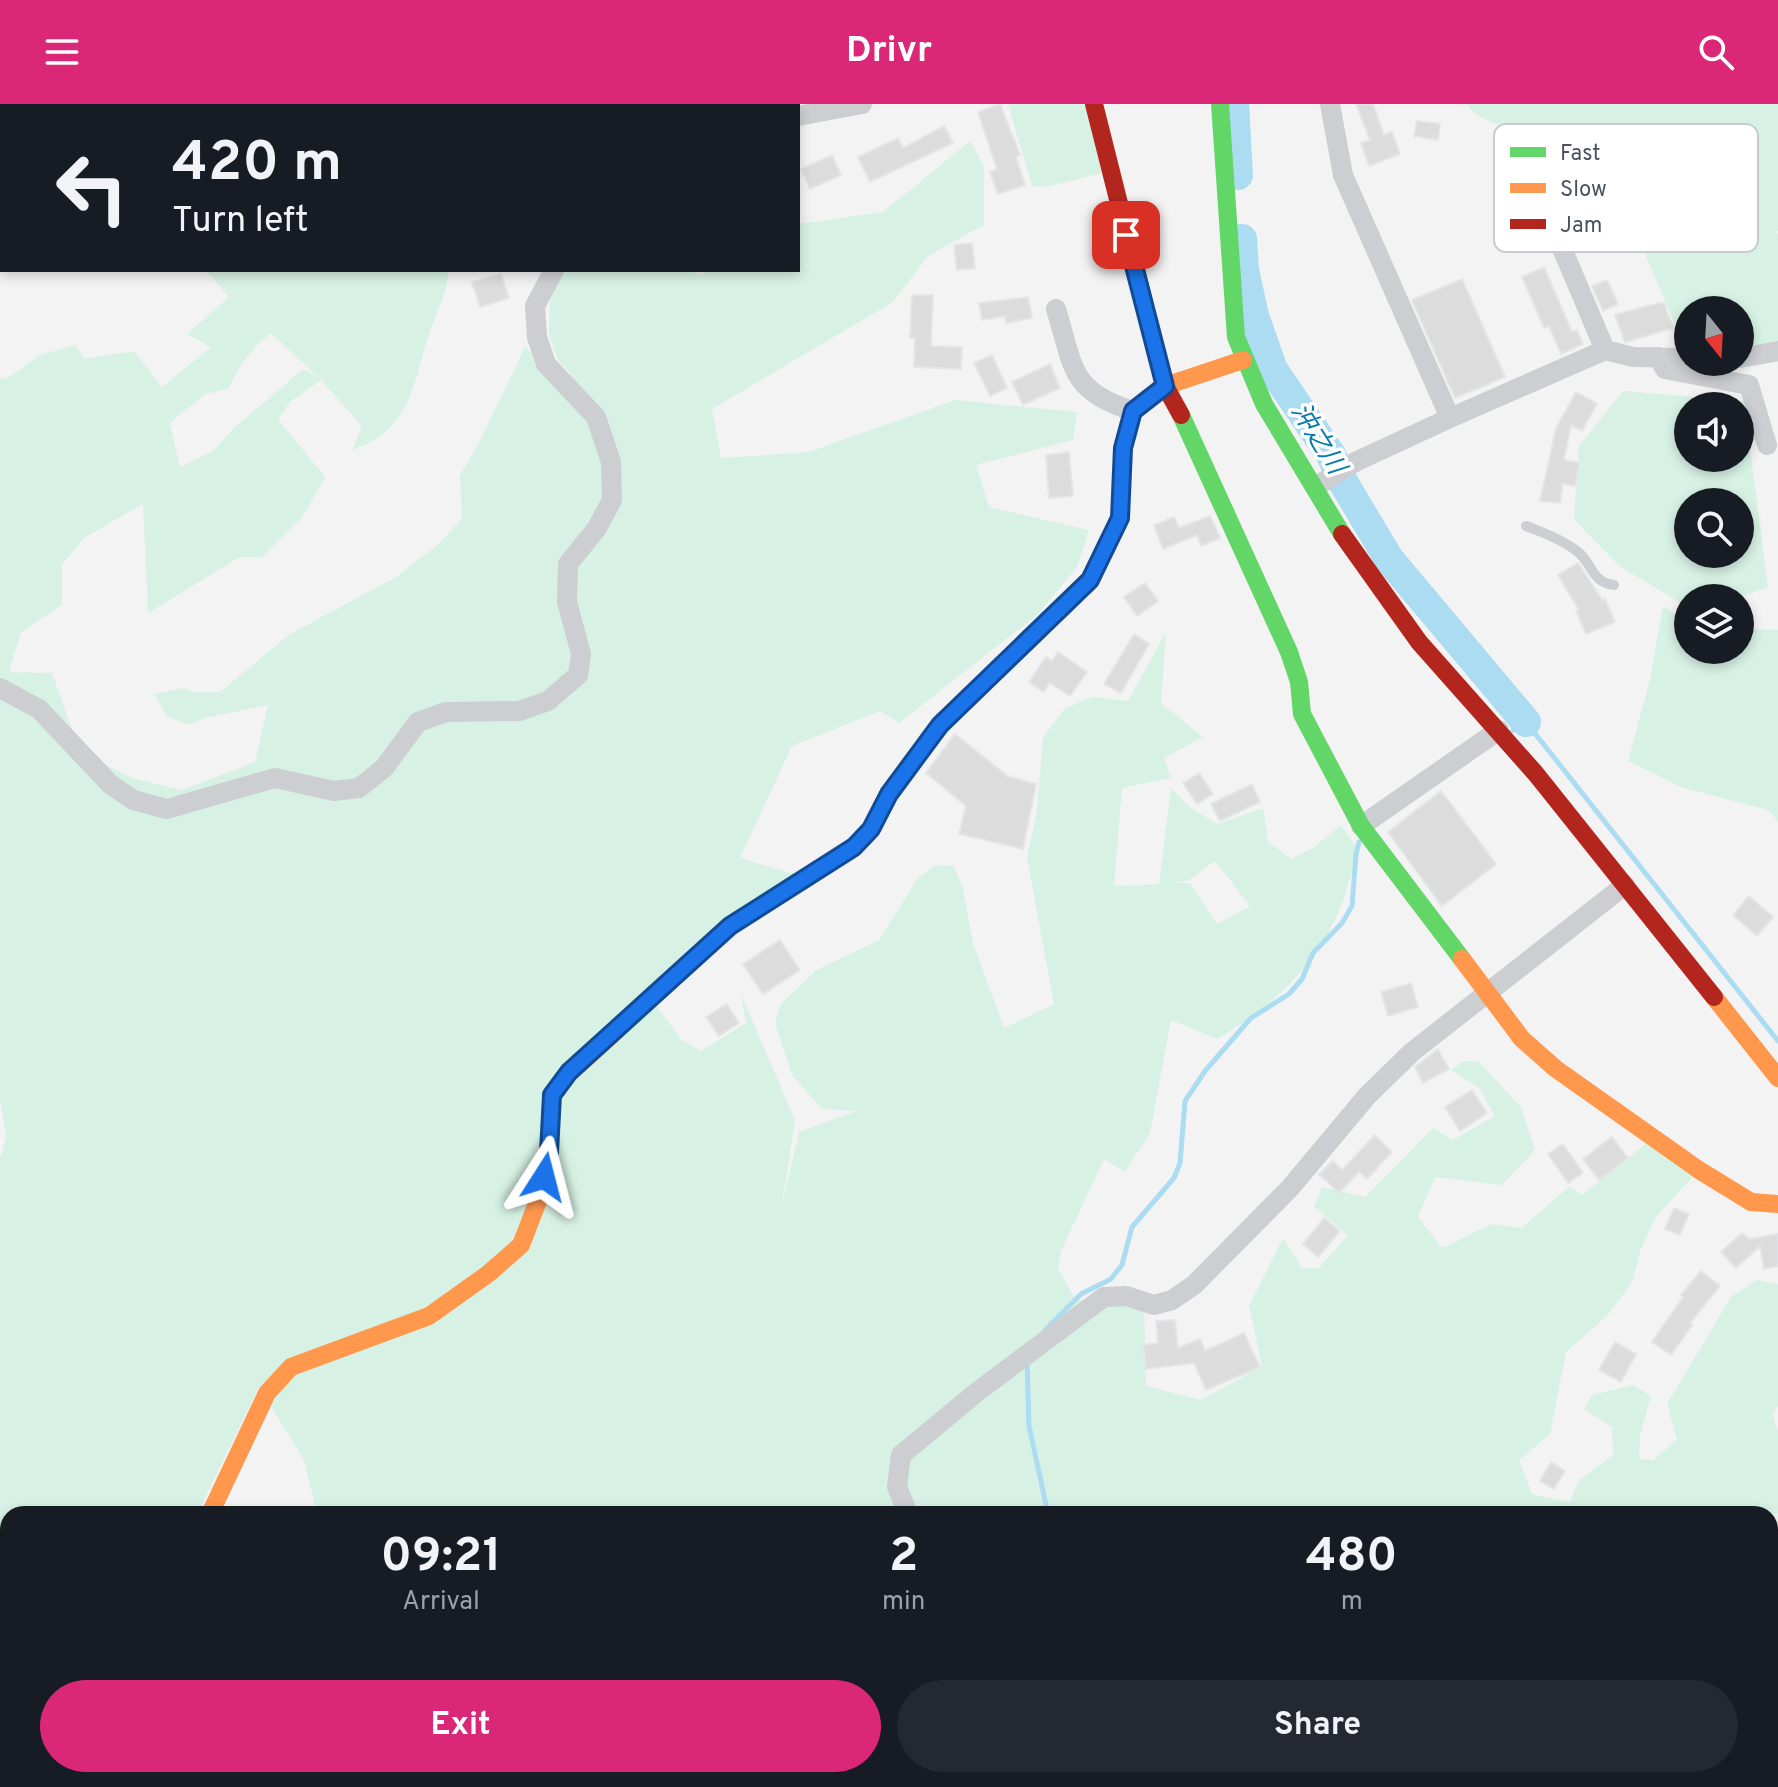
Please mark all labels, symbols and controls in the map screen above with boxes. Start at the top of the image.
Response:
text: Drivr [846,29,932,75]
icon: menu [40,30,84,74]
icon: search [1694,30,1738,74]
legend [1494,124,1758,252]
text: 420 m [172,130,342,200]
icon: left [40,136,144,240]
text: Fast [1560,141,1601,168]
text: Slow [1560,177,1607,204]
text: Turn left [172,199,309,245]
pin [1092,201,1160,269]
icon: arrive [1104,213,1148,257]
text: Jam [1560,213,1603,240]
north arrow [1674,296,1754,376]
map controls [1674,296,1754,664]
button: sound [1674,392,1754,472]
water label: 沖之川 [1282,398,1353,484]
button: search [1674,488,1754,568]
button: layers [1674,584,1754,664]
position arrow [502,1135,586,1219]
text: 09:21 [380,1528,502,1588]
text: 2 [889,1528,918,1588]
text: 480 [1306,1528,1398,1588]
text: Arrival [402,1586,480,1619]
text: min [882,1586,925,1619]
text: m [1341,1586,1363,1619]
button: Exit [40,1680,881,1772]
button: Share [897,1680,1738,1772]

